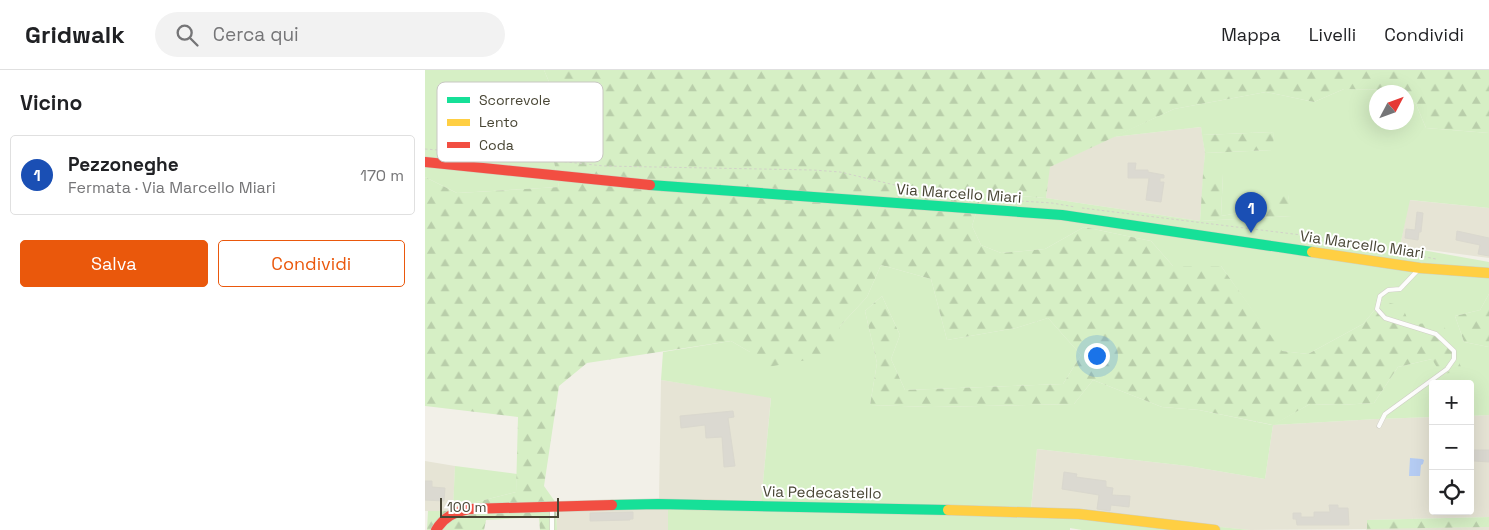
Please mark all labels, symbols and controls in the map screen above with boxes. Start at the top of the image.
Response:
search box [155,12,505,57]
text: Gridwalk [25,19,125,50]
icon: search [173,21,201,49]
text: Cerca qui [213,22,299,47]
text: Mappa [1221,23,1281,46]
text: Livelli [1309,23,1356,46]
text: Condividi [1384,23,1464,46]
legend [437,82,603,162]
north arrow [1369,85,1414,130]
text: Vicino [20,89,82,116]
text: Scorrevole [479,91,551,109]
text: Lento [479,113,518,131]
text: Coda [479,136,514,154]
text: Pezzoneghe [68,152,179,177]
text: 1 [33,165,41,186]
text: 170 m [360,165,404,186]
text: Fermata · Via Marcello Miari [68,177,276,198]
street label: Via Marcello Miari [896,179,1022,207]
pin: 1 [1235,192,1267,233]
street label: Via Marcello Miari [1299,226,1425,262]
button: Salva [20,240,208,287]
button: Condividi [218,240,405,287]
your location [1084,343,1110,369]
map controls [1429,380,1474,515]
button: + [1429,380,1474,425]
button: − [1429,425,1474,470]
button: locate [1429,470,1474,515]
street label: Via Pedecastello [762,481,882,503]
scale bar [440,495,559,518]
text: 100 m [447,498,486,516]

